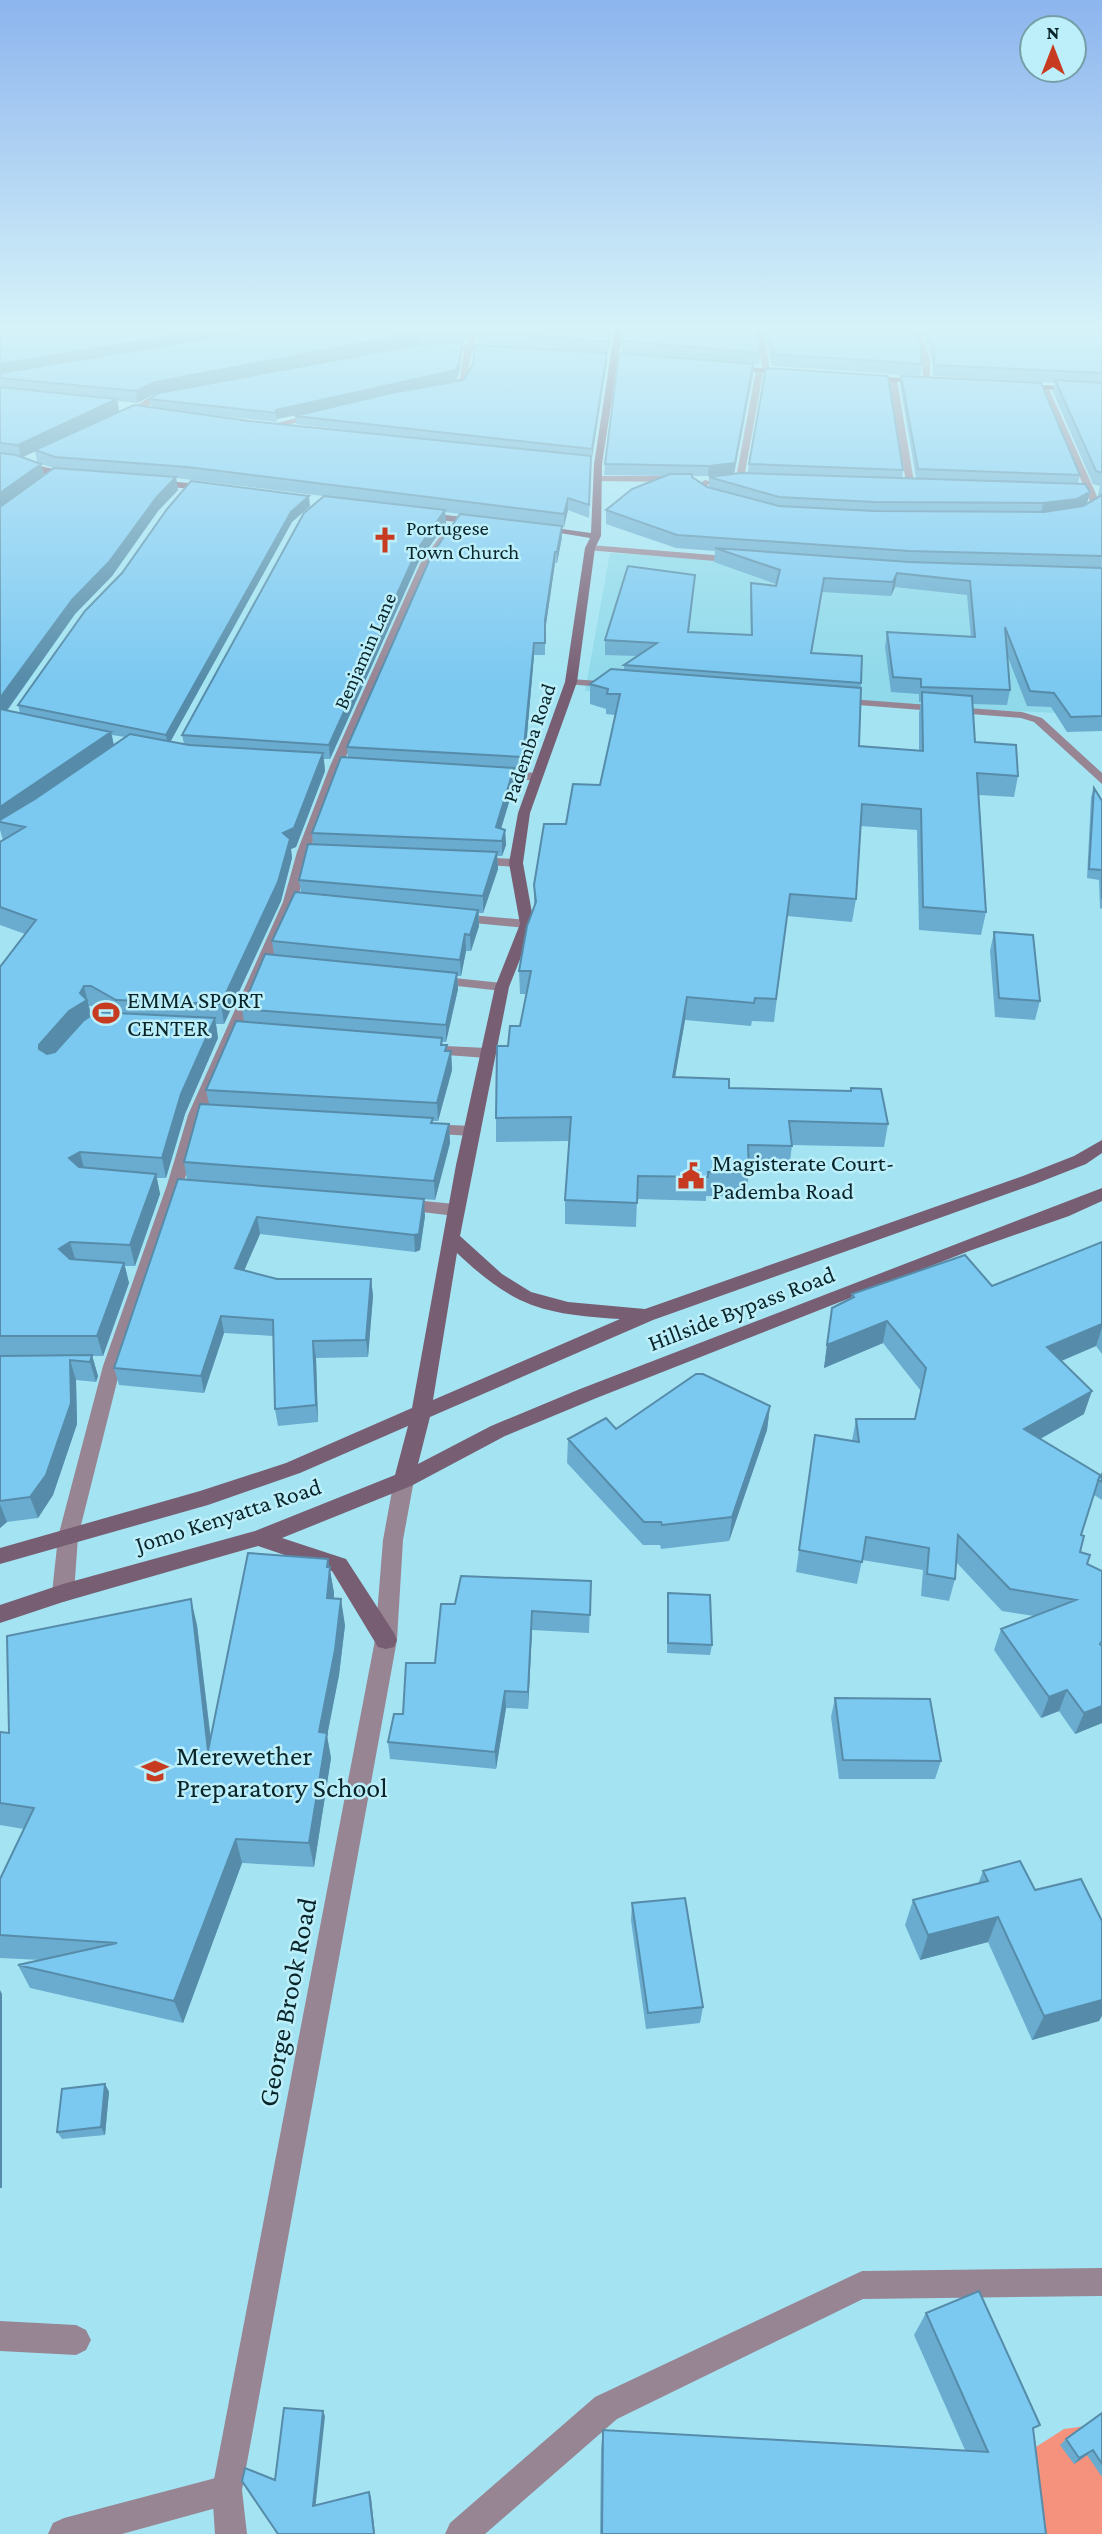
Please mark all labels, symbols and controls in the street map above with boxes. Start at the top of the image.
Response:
north arrow [1018,14,1088,84]
text: N [1047,22,1060,43]
place label: Portugese Town Church [406,516,519,564]
church icon: Portugese Town Church [370,525,400,555]
street label: Benjamin Lane [329,589,401,713]
street label: Pademba Road [497,680,561,806]
place label: EMMA SPORT CENTER [127,986,263,1041]
sports icon: EMMA SPORT CENTER [91,998,121,1028]
place label: Magisterate Court- Pademba Road [712,1149,894,1204]
public building icon: Magisterate Court- Pademba Road [676,1161,706,1191]
street label: Hillside Bypass Road [644,1260,839,1356]
street label: Jomo Kenyatta Road [130,1472,325,1558]
place label: Merewether Preparatory School [176,1740,388,1803]
school or university icon: Merewether Preparatory School [140,1756,170,1786]
street label: George Brook Road [252,1895,323,2109]

